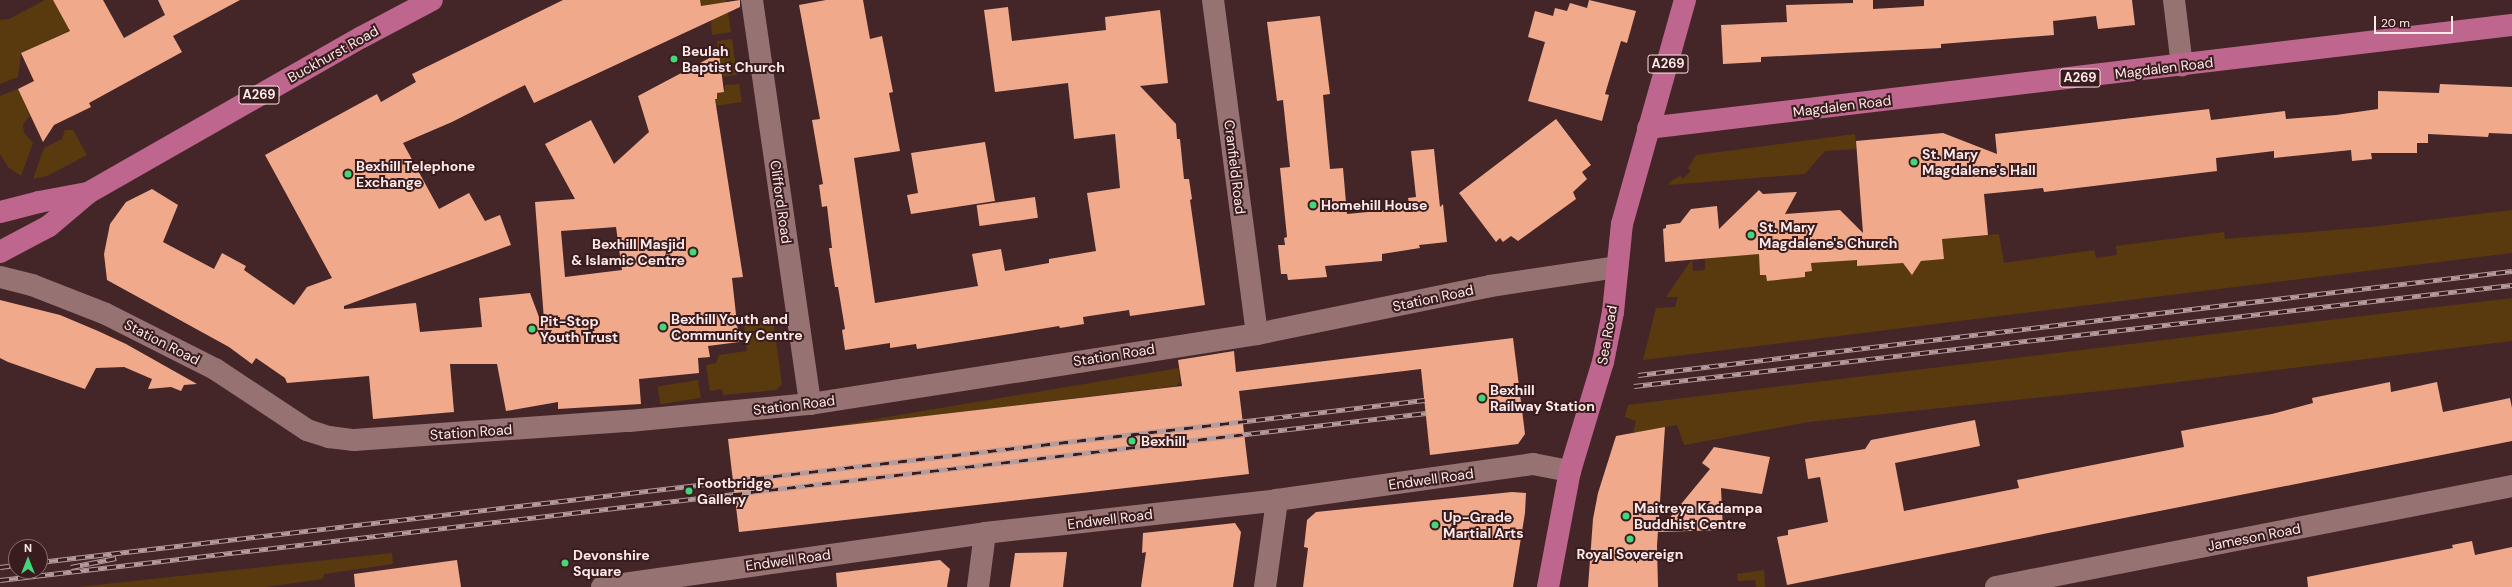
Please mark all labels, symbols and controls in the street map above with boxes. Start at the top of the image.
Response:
scale bar [2376,8,2455,34]
text: 20 m [2381,15,2410,31]
street label: Buckhurst Road [285,22,381,86]
place label: Beulah Baptist Church [682,43,785,76]
road number: A269 [1647,53,1689,75]
marker: Beulah Baptist Church [669,54,679,64]
street label: Magdalen Road [2114,54,2214,82]
road number: A269 [2059,67,2101,89]
road number: A269 [238,84,280,106]
street label: Magdalen Road [1792,92,1892,120]
street label: Cranfield Road [1221,119,1249,215]
place label: St. Mary Magdalene's Hall [1922,146,2036,178]
marker: St. Mary Magdalene's Hall [1909,157,1919,167]
place label: Bexhill Telephone Exchange [356,158,475,190]
street label: Clifford Road [767,159,795,245]
marker: Bexhill Telephone Exchange [343,169,353,179]
place label: Homehill House [1321,197,1427,213]
marker: Homehill House [1308,200,1318,210]
place label: St. Mary Magdalene's Church [1759,219,1897,252]
marker: St. Mary Magdalene's Church [1746,230,1756,240]
place label: Bexhill Masjid & Islamic Centre [571,236,685,268]
marker: Bexhill Masjid & Islamic Centre [688,247,698,257]
street label: Station Road [1391,281,1475,315]
street label: Sea Road [1594,304,1620,366]
place label: Bexhill Youth and Community Centre [671,311,803,344]
place label: Pit-Stop Youth Trust [540,313,618,346]
street label: Station Road [121,316,203,368]
marker: Bexhill Youth and Community Centre [658,322,668,332]
marker: Pit-Stop Youth Trust [527,324,537,334]
street label: Station Road [1072,340,1156,370]
place label: Bexhill Railway Station [1490,382,1595,414]
street label: Station Road [752,392,836,418]
marker: Bexhill Railway Station [1477,393,1487,403]
street label: Station Road [429,421,513,443]
place label: Bexhill [1141,433,1186,449]
marker: Bexhill [1126,435,1138,447]
street label: Endwell Road [1387,465,1475,493]
place label: Footbridge Gallery [697,475,772,508]
marker: Footbridge Gallery [684,486,694,496]
place label: Maitreya Kadampa Buddhist Centre [1634,500,1762,532]
street label: Endwell Road [1066,505,1154,533]
place label: Up-Grade Martial Arts [1443,509,1524,542]
marker: Maitreya Kadampa Buddhist Centre [1621,511,1631,521]
marker: Up-Grade Martial Arts [1430,520,1440,530]
street label: Jameson Road [2206,520,2302,554]
marker: Royal Sovereign [1625,534,1635,544]
north arrow [8,539,48,579]
text: N [24,541,32,555]
street label: Endwell Road [744,546,832,574]
place label: Royal Sovereign [1577,546,1683,562]
place label: Devonshire Square [573,547,650,580]
marker: Devonshire Square [560,558,570,568]

